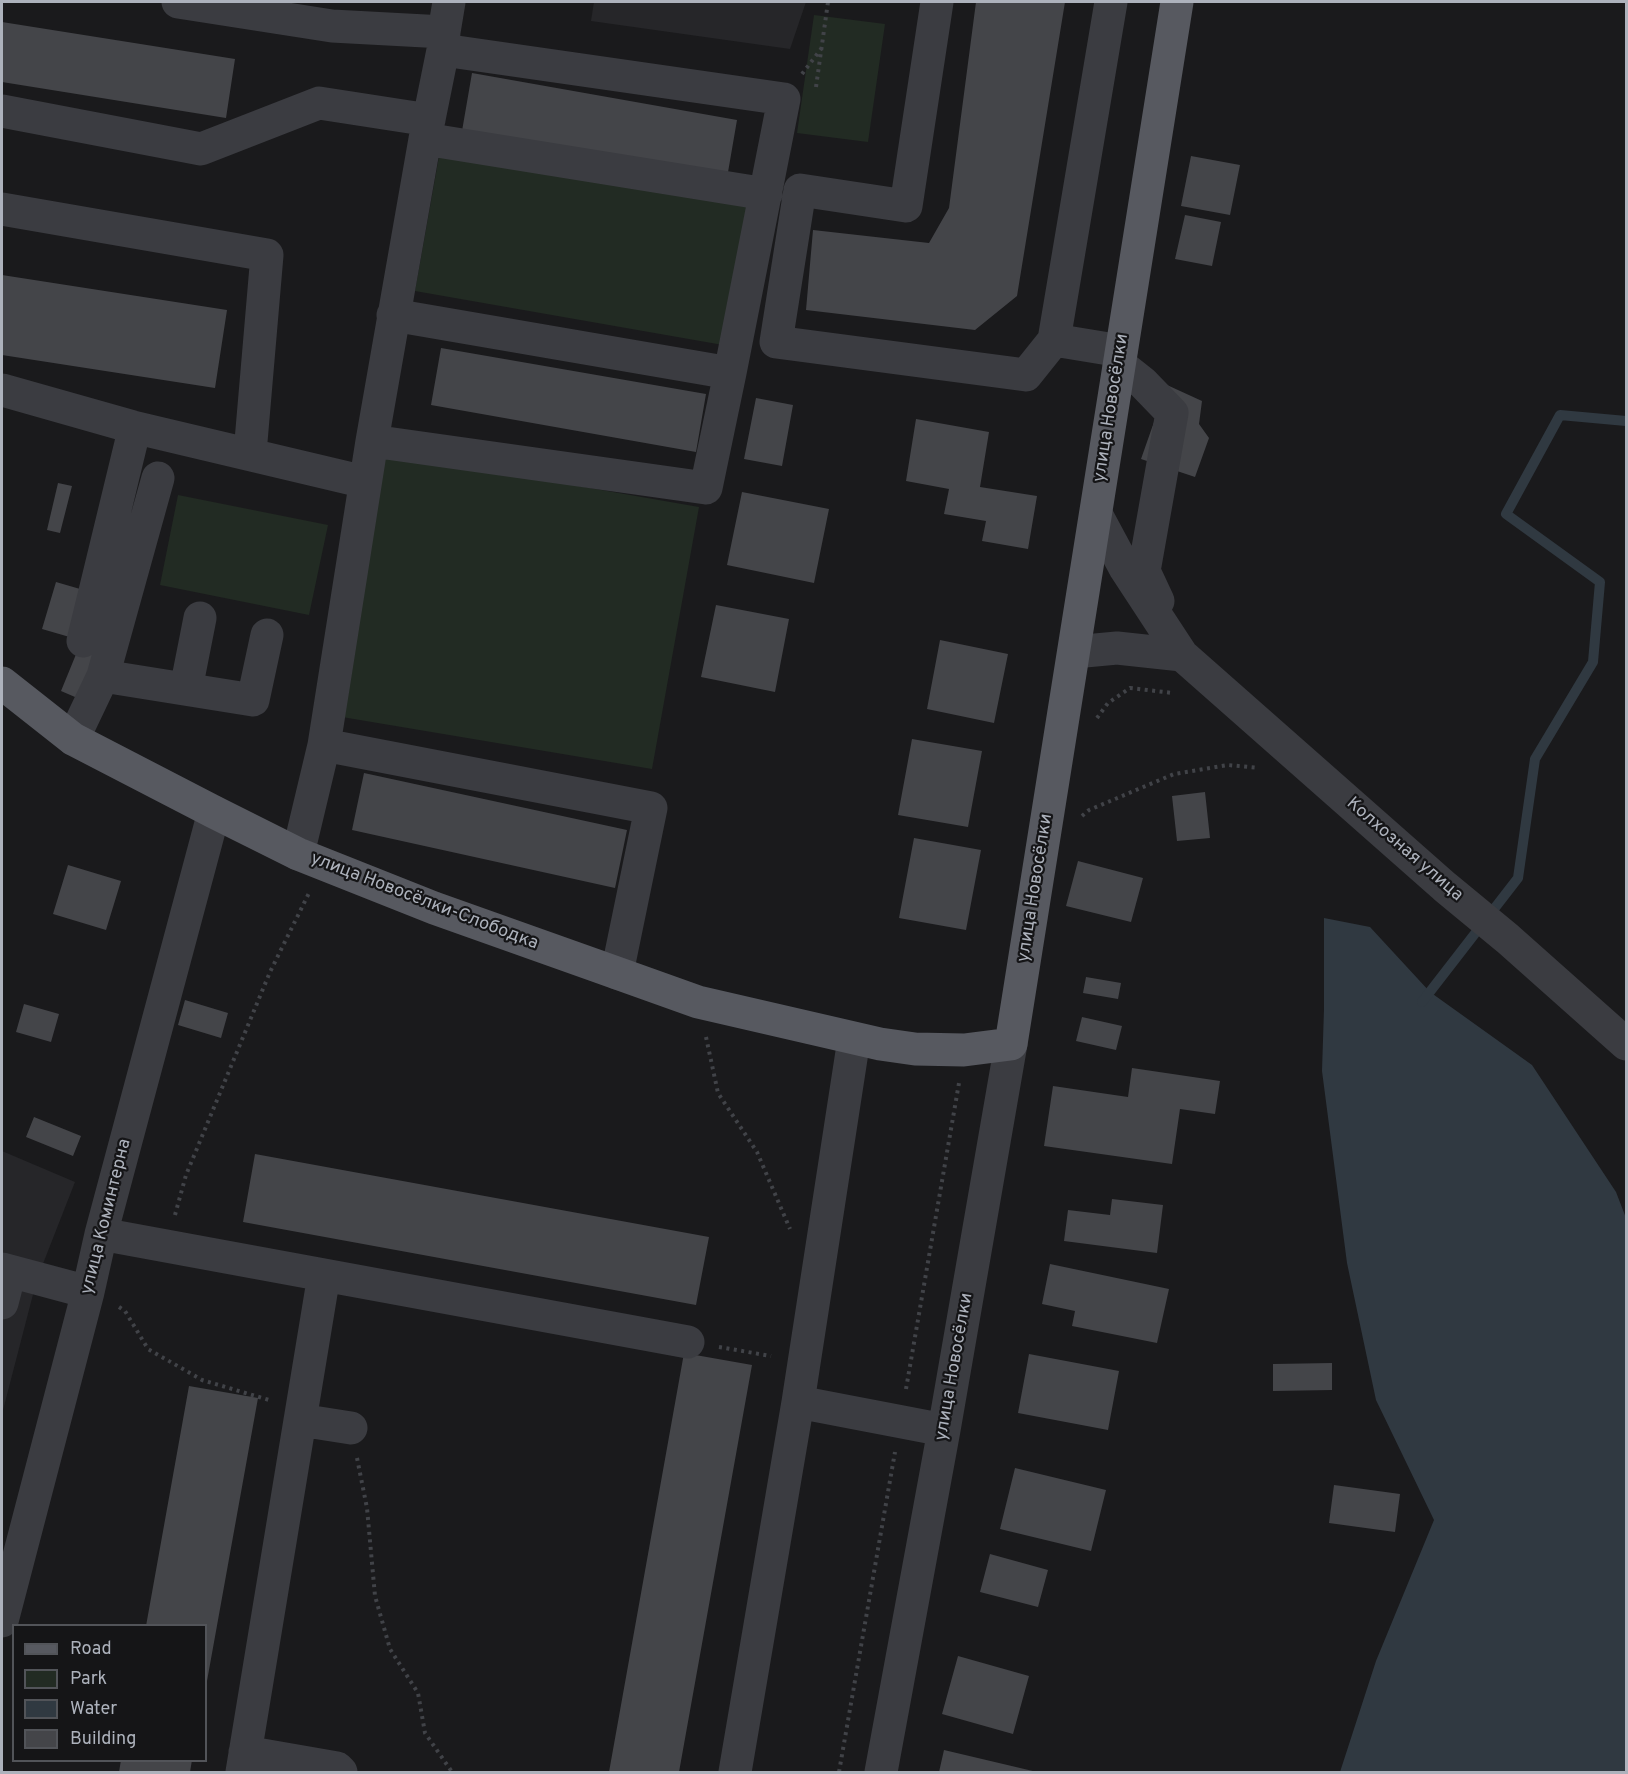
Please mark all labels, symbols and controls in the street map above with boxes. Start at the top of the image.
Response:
street label: улица Новосёлки [1090,332,1134,484]
street label: Колхозная улица [1341,793,1467,907]
street label: улица Новосёлки [1014,812,1058,964]
street label: улица Новосёлки-Слободка [307,849,541,955]
street label: улица Коминтерна [77,1137,137,1297]
street label: улица Новосёлки [931,1291,979,1443]
legend [12,1624,207,1762]
text: Road [70,1638,112,1661]
text: Park [70,1668,107,1691]
text: Water [70,1698,117,1721]
text: Building [70,1728,136,1751]

